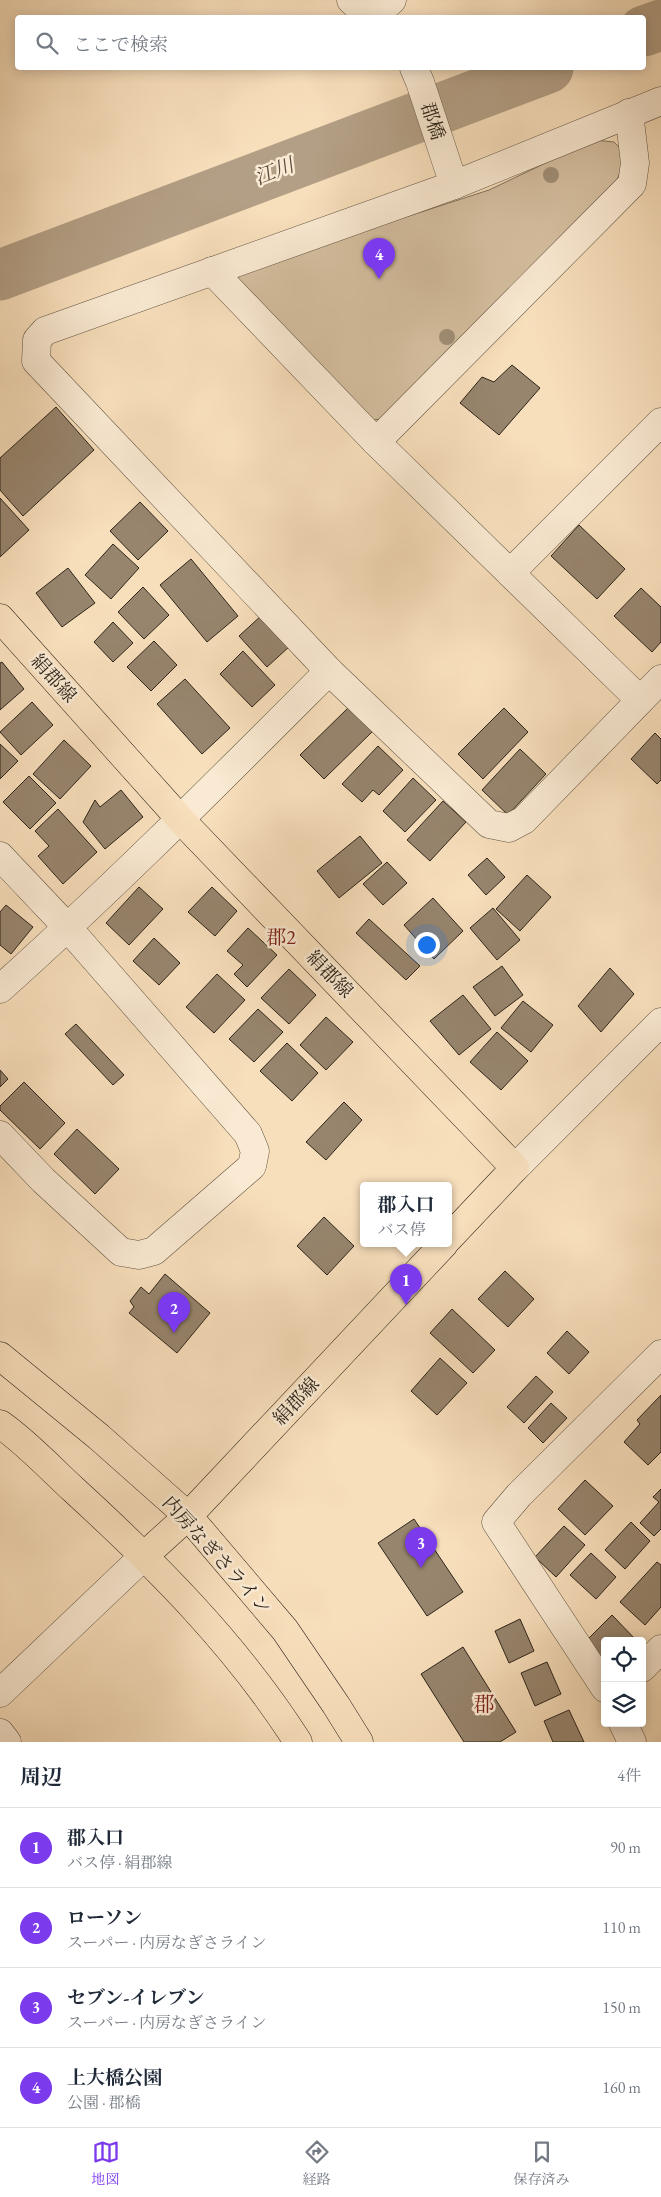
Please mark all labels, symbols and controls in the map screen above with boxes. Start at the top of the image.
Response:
search box [15,15,646,70]
icon: search [33,29,61,57]
text: ここで検索 [73,32,168,57]
street label: 郡橋 [415,99,451,143]
water label: 江川 [251,151,299,190]
pin: 4 [363,238,395,279]
street label: 絹郡線 [26,648,82,708]
district label: 郡2 [266,924,296,950]
your location [414,932,440,958]
street label: 絹郡線 [301,945,359,1003]
popup [360,1182,452,1247]
text: 郡入口 [377,1192,435,1217]
text: バス停 [377,1219,426,1240]
pin: 1 [390,1264,422,1305]
pin: 2 [158,1292,190,1333]
street label: 絹郡線 [267,1372,325,1430]
street label: 内房なぎさライン [157,1490,277,1620]
pin: 3 [405,1527,437,1568]
map controls [601,1637,646,1727]
button: locate [601,1637,646,1682]
button: layers [601,1682,646,1727]
district label: 郡 [474,1690,495,1717]
text: 周辺 [20,1763,62,1790]
text: 4件 [617,1765,641,1786]
text: 郡入口 [67,1825,124,1850]
text: 1 [32,1837,40,1858]
text: 90 m [610,1837,641,1858]
text: バス停 · 絹郡線 [67,1852,173,1873]
text: ローソン [67,1905,142,1930]
text: 2 [32,1917,40,1938]
text: 110 m [602,1917,641,1938]
text: スーパー · 内房なぎさライン [67,1932,267,1953]
text: セブン-イレブン [67,1985,205,2010]
text: 3 [32,1997,40,2018]
text: 150 m [602,1997,641,2018]
text: スーパー · 内房なぎさライン [67,2012,267,2033]
text: 上大橋公園 [67,2065,162,2090]
text: 4 [32,2077,40,2098]
text: 160 m [602,2077,641,2098]
text: 公園 · 郡橋 [67,2092,141,2113]
tab: 地図 [92,2138,120,2188]
tab: 経路 [303,2138,331,2188]
tab: 保存済み [514,2138,570,2188]

